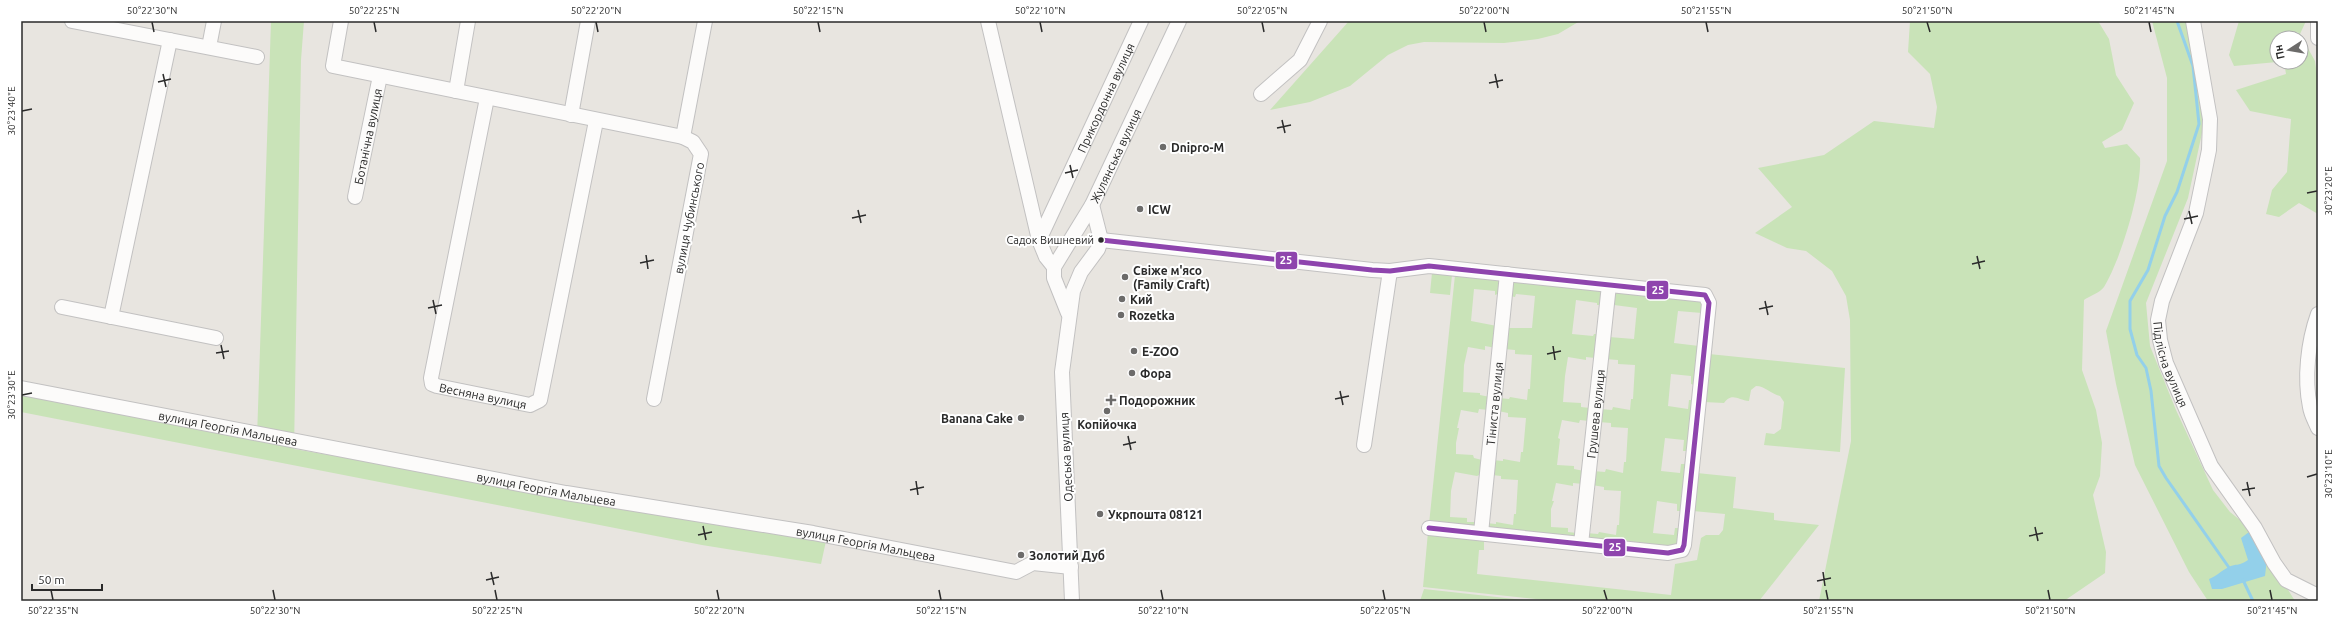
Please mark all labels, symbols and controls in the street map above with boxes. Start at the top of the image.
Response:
text: 50°22'30"N [127,5,177,16]
text: 50°22'25"N [349,5,399,16]
text: 50°22'20"N [571,5,621,16]
text: 50°22'15"N [793,5,843,16]
text: 50°22'10"N [1015,5,1065,16]
text: 50°22'05"N [1237,5,1287,16]
text: 50°22'00"N [1459,5,1509,16]
text: 50°21'55"N [1681,5,1731,16]
text: 50°21'50"N [1902,5,1952,16]
text: 50°21'45"N [2124,5,2174,16]
north arrow [2269,30,2309,70]
street label: Прикордонна вулиця [1074,41,1136,154]
text: Пн [2272,44,2287,60]
text: 30°23'40"E [6,86,17,136]
street label: Ботанічна вулиця [351,87,384,186]
street label: Жулянська вулиця [1087,106,1143,205]
place label: Dnipro-M [1171,141,1224,154]
marker: Dnipro-M [1158,142,1168,152]
street label: вулиця Чубинського [672,161,706,275]
text: 30°23'20"E [2323,166,2334,216]
place label: ICW [1148,203,1171,216]
marker: ICW [1135,204,1145,214]
place label: Садок Вишневий [1007,234,1094,246]
marker: Садок Вишневий [1096,235,1106,245]
line badge: 25 [1275,251,1298,270]
text: 25 [1280,254,1292,266]
place label: Свіже м'ясо (Family Craft) [1133,264,1210,292]
marker: Свіже м'ясо (Family Craft) [1120,272,1130,282]
line badge: 25 [1646,280,1669,300]
text: 25 [1652,284,1664,296]
place label: Кий [1130,293,1153,306]
marker: Кий [1117,294,1127,304]
place label: Rozetka [1129,309,1175,322]
marker: Rozetka [1116,310,1126,320]
street label: Підлісна вулиця [2152,321,2191,409]
place label: E-ZOO [1142,345,1179,358]
marker: E-ZOO [1129,346,1139,356]
street label: Тіниста вулиця [1483,361,1505,446]
place label: Фора [1140,367,1171,380]
marker: Фора [1127,368,1137,378]
street label: Грушева вулиця [1584,369,1606,459]
text: 30°23'30"E [6,370,17,420]
street label: Весняна вулиця [438,380,528,411]
place label: Подорожник [1119,394,1195,407]
marker: Подорожник [1106,395,1116,405]
marker: Копійочка [1102,406,1112,416]
street label: вулиця Георгія Мальцева [158,408,299,448]
place label: Banana Cake [941,412,1013,425]
street label: Одеська вулиця [1057,412,1075,502]
marker: Banana Cake [1016,413,1026,423]
place label: Копійочка [1077,418,1137,431]
text: 30°23'10"E [2323,449,2334,499]
street label: вулиця Георгія Мальцева [476,469,617,508]
place label: Укрпошта 08121 [1108,508,1203,521]
marker: Укрпошта 08121 [1095,509,1105,519]
street label: вулиця Георгія Мальцева [795,524,936,563]
line badge: 25 [1603,538,1626,557]
text: 25 [1609,541,1621,553]
place label: Золотий Дуб [1029,549,1105,562]
marker: Золотий Дуб [1016,550,1026,560]
scale bar [32,566,102,592]
text: 50 m [38,573,65,586]
text: 50°22'35"N [28,605,78,616]
text: 50°22'30"N [250,605,300,616]
text: 50°22'25"N [472,605,522,616]
text: 50°22'20"N [694,605,744,616]
text: 50°22'15"N [916,605,966,616]
text: 50°22'10"N [1138,605,1188,616]
text: 50°22'05"N [1360,605,1410,616]
text: 50°22'00"N [1582,605,1632,616]
text: 50°21'55"N [1803,605,1853,616]
text: 50°21'50"N [2025,605,2075,616]
text: 50°21'45"N [2247,605,2297,616]

